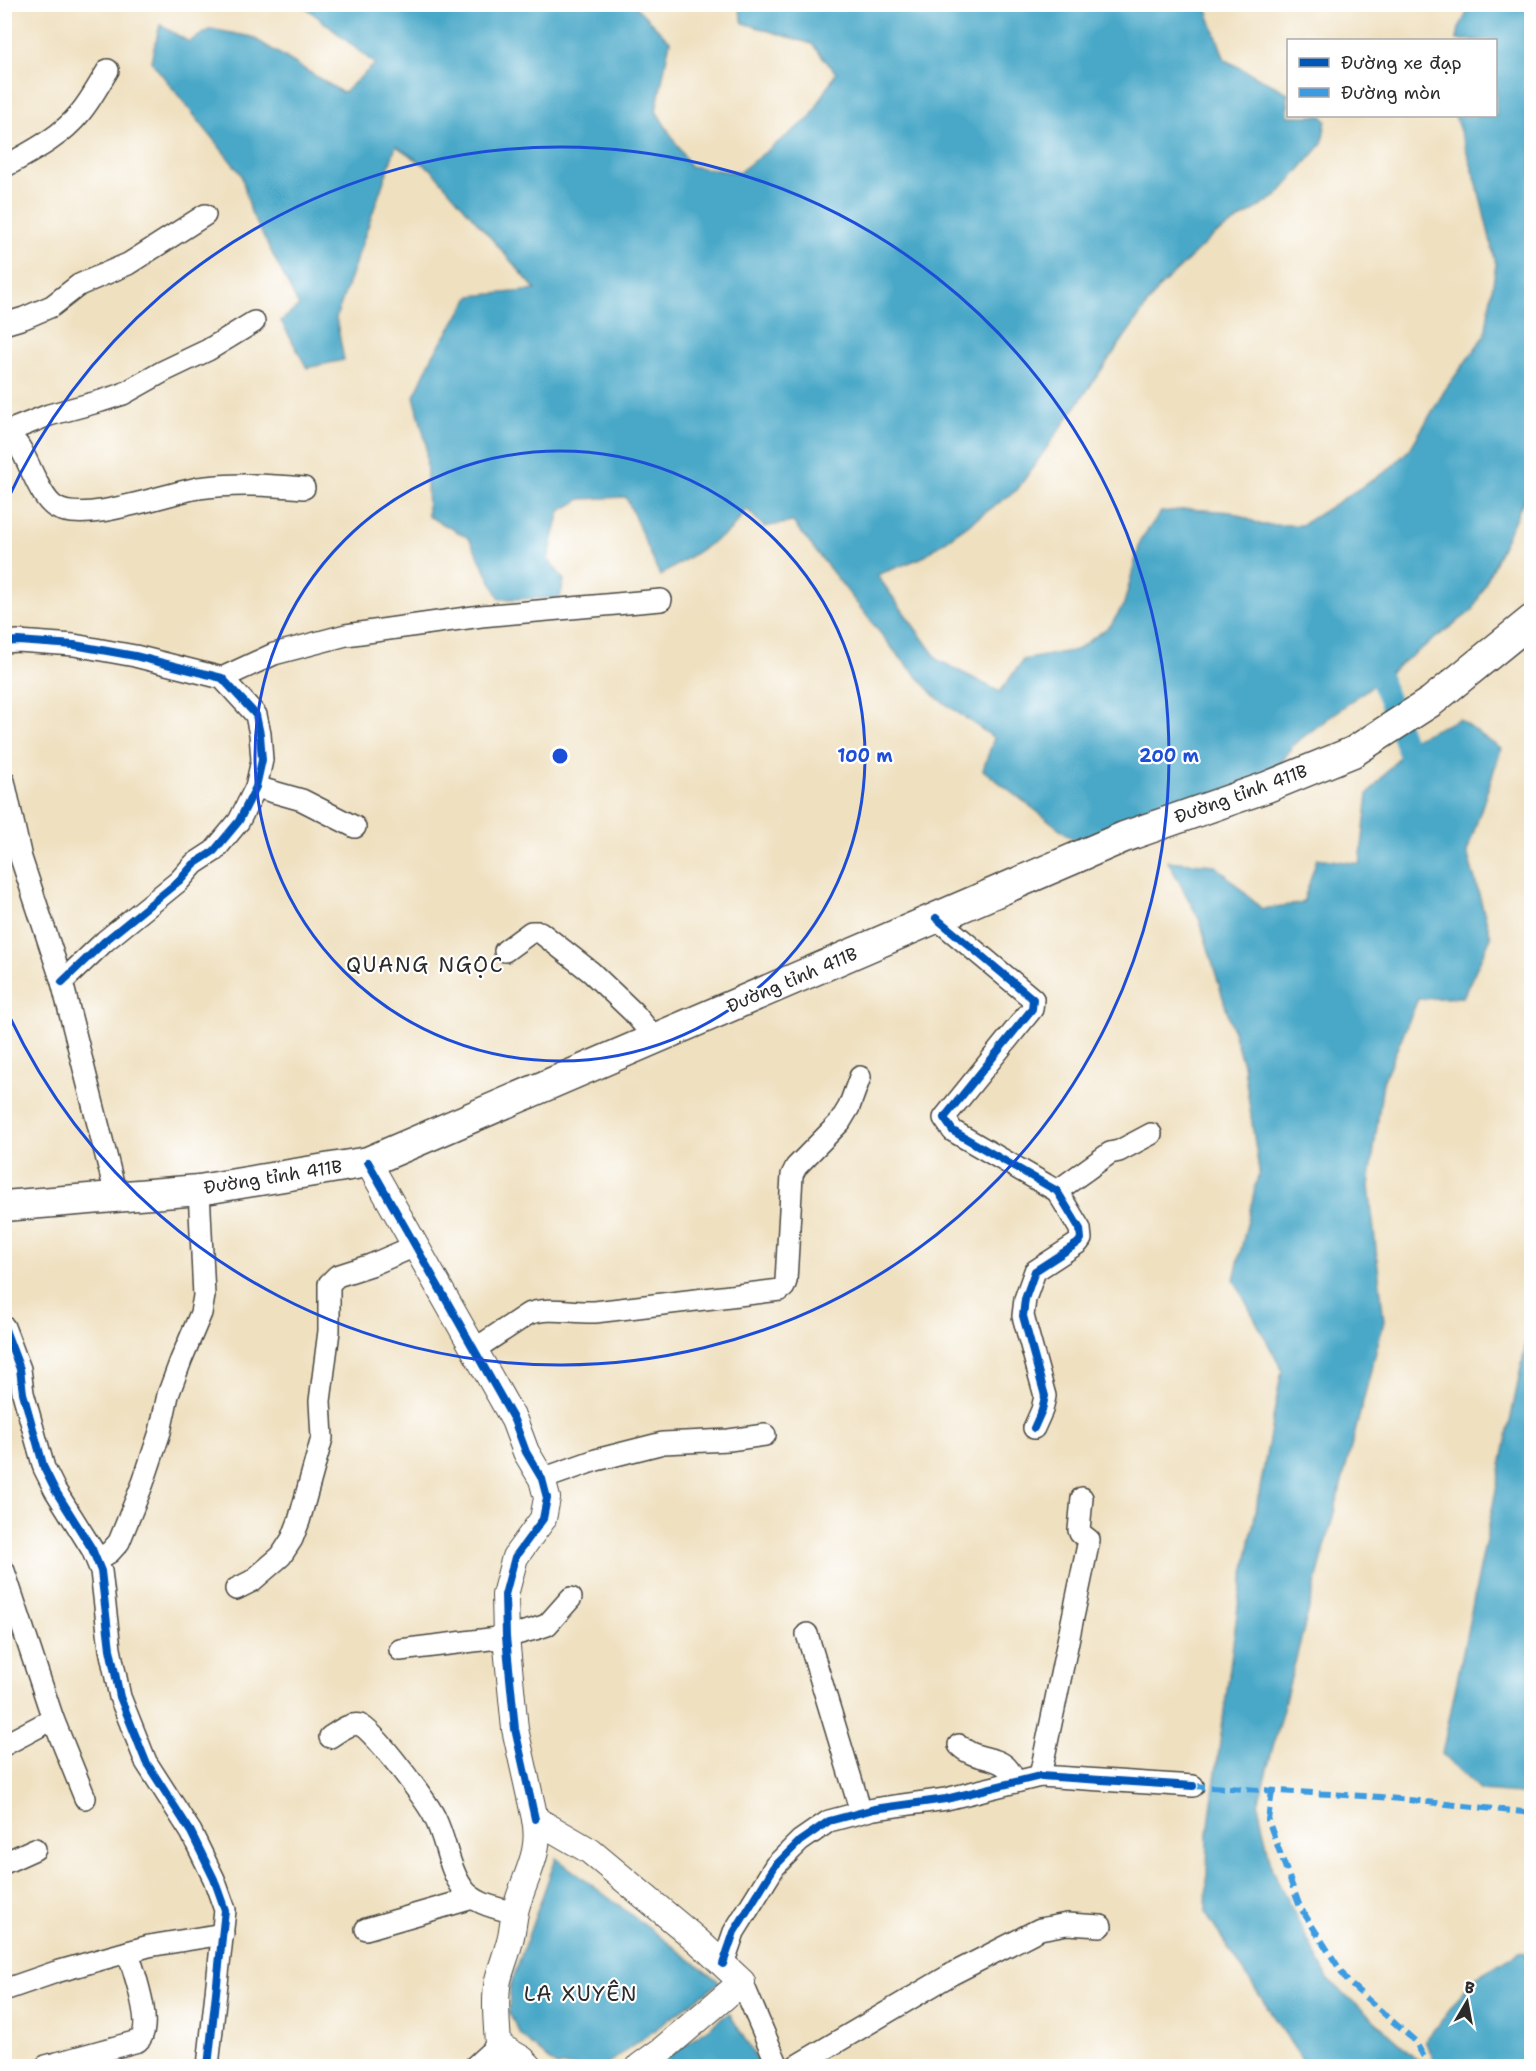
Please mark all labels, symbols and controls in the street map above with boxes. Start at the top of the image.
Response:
legend [1287,39,1497,117]
text: Đường xe đạp [1341,51,1462,75]
text: Đường mòn [1341,81,1441,105]
text: 100 m [837,744,893,768]
text: 200 m [1139,744,1200,768]
centre of rings [550,746,570,766]
street label: Đường tỉnh 411B [1171,759,1311,829]
street label: Đường tỉnh 411B [723,942,861,1018]
district label: QUANG NGỌC [346,951,504,979]
street label: Đường tỉnh 411B [202,1154,344,1200]
north arrow [1437,1972,1497,2032]
text: B [1463,1977,1476,1999]
district label: LA XUYÊN [524,1979,638,2008]

